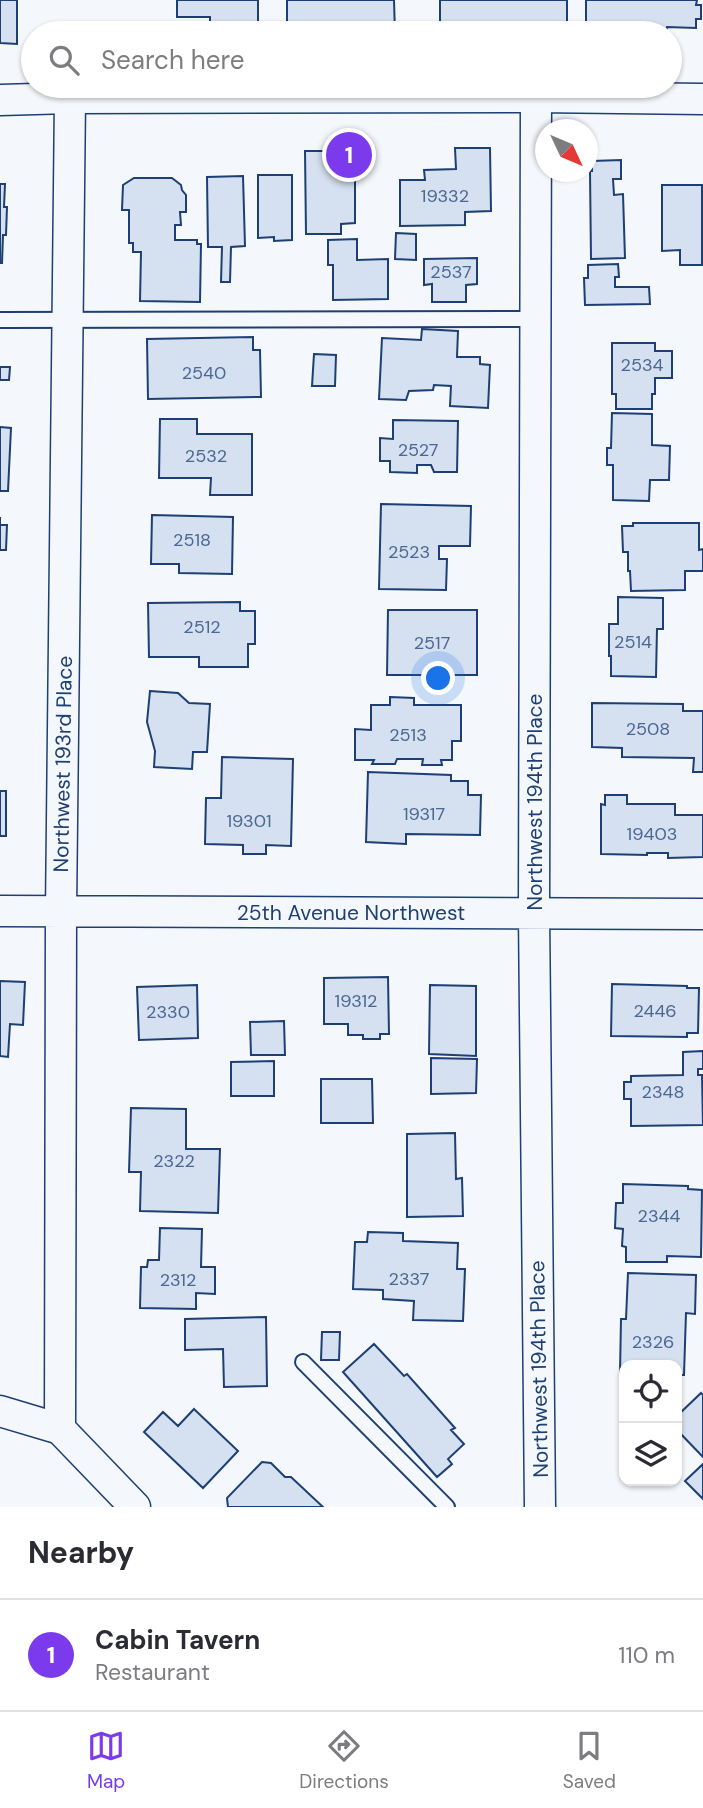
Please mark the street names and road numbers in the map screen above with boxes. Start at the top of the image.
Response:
street label: Northwest 193rd Place [47,655,79,873]
street label: Northwest 194th Place [521,693,549,911]
street label: 25th Avenue Northwest [237,899,465,927]
street label: Northwest 194th Place [523,1260,555,1478]

